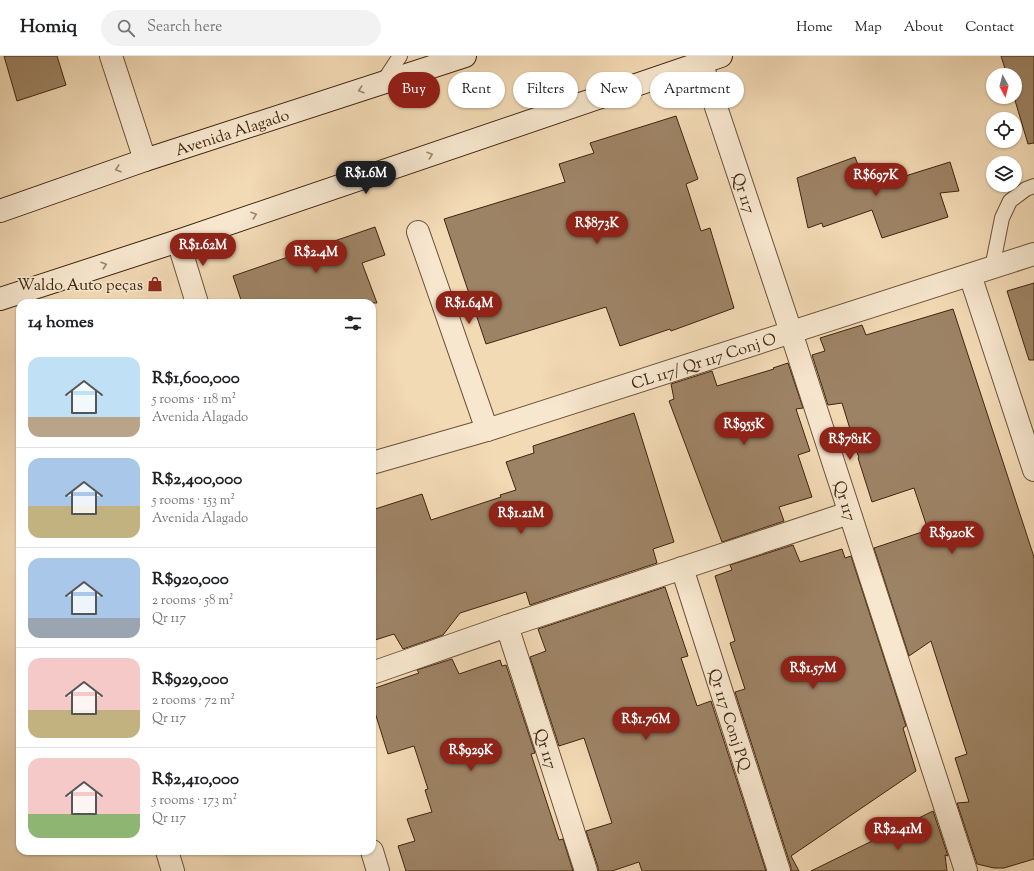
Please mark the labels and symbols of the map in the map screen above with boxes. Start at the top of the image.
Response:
north arrow [986,68,1022,104]
one-way arrow [358,85,365,93]
street label: Avenida Alagado [173,105,293,163]
one-way arrow [426,151,433,160]
pin: R$1.6M [333,161,399,195]
pin: R$697K [843,163,909,197]
one-way arrow [114,165,121,173]
street label: Qr 117 [725,170,760,217]
pin: R$873K [564,211,630,245]
one-way arrow [250,212,257,220]
pin: R$1.62M [166,233,240,267]
pin: R$2.4M [283,240,349,274]
one-way arrow [100,261,107,270]
place label: Waldo Auto peças [17,275,143,298]
shop icon: Waldo Auto peças [146,275,164,293]
pin: R$1.64M [432,291,506,325]
street label: CL 117/ Qr 117 Conj O [629,329,780,397]
pin: R$955K [711,412,777,446]
pin: R$781K [817,427,883,461]
street label: Qr 117 [826,478,861,525]
pin: R$1.21M [484,501,558,535]
pin: R$920K [919,521,985,555]
pin: R$1.57M [776,656,850,690]
street label: Qr 117 Conj PQ [701,666,756,777]
pin: R$1.76M [609,707,683,741]
street label: Qr 117 [527,726,562,773]
pin: R$929K [438,738,504,772]
pin: R$2.41M [861,817,935,851]

